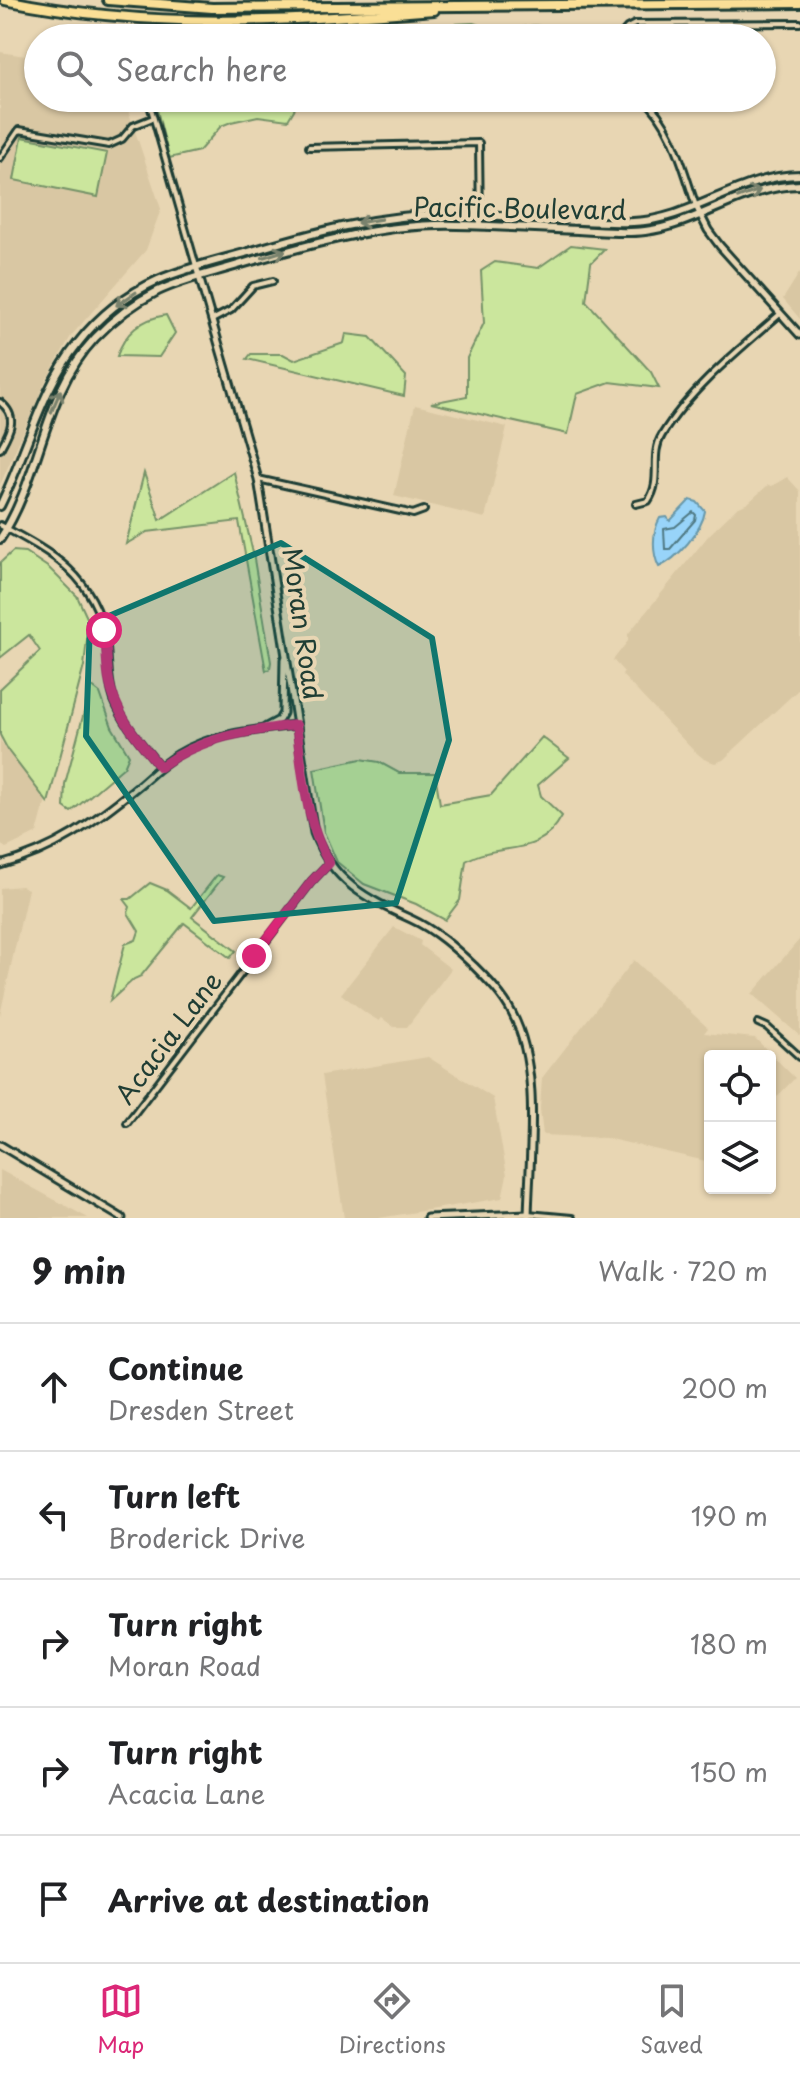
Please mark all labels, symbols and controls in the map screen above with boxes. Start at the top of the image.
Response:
search box [24,24,776,112]
icon: search [52,46,96,90]
text: Search here [116,46,288,91]
street label: Pacific Boulevard [413,186,627,229]
one-way arrow [736,186,760,200]
one-way arrow [357,214,382,229]
one-way arrow [261,246,287,261]
one-way arrow [116,291,138,307]
one-way arrow [50,389,65,414]
street label: Moran Road [274,545,333,702]
route start [86,612,122,648]
route end [236,938,272,974]
street label: Acacia Lane [105,962,231,1112]
map controls [704,1050,776,1194]
button: locate [704,1050,776,1122]
button: layers [704,1122,776,1194]
text: 9 min [32,1244,126,1296]
text: Walk · 720 m [598,1251,768,1290]
text: Continue [108,1345,243,1390]
icon: ahead [32,1365,76,1409]
text: 200 m [681,1368,768,1407]
text: Dresden Street [108,1390,294,1429]
text: Turn left [108,1473,240,1518]
icon: left [32,1493,76,1537]
text: 190 m [691,1496,768,1535]
text: Broderick Drive [108,1518,305,1557]
text: Turn right [108,1601,263,1646]
icon: right [32,1621,76,1665]
text: 180 m [690,1624,768,1663]
text: Moran Road [108,1646,261,1685]
text: Turn right [108,1729,263,1774]
icon: right [32,1749,76,1793]
text: 150 m [690,1752,768,1791]
text: Acacia Lane [108,1774,265,1813]
icon: arrive [32,1877,76,1921]
text: Arrive at destination [108,1877,430,1922]
tab: Map [97,1979,144,2060]
tab: Directions [339,1979,446,2060]
tab: Saved [640,1979,703,2060]

